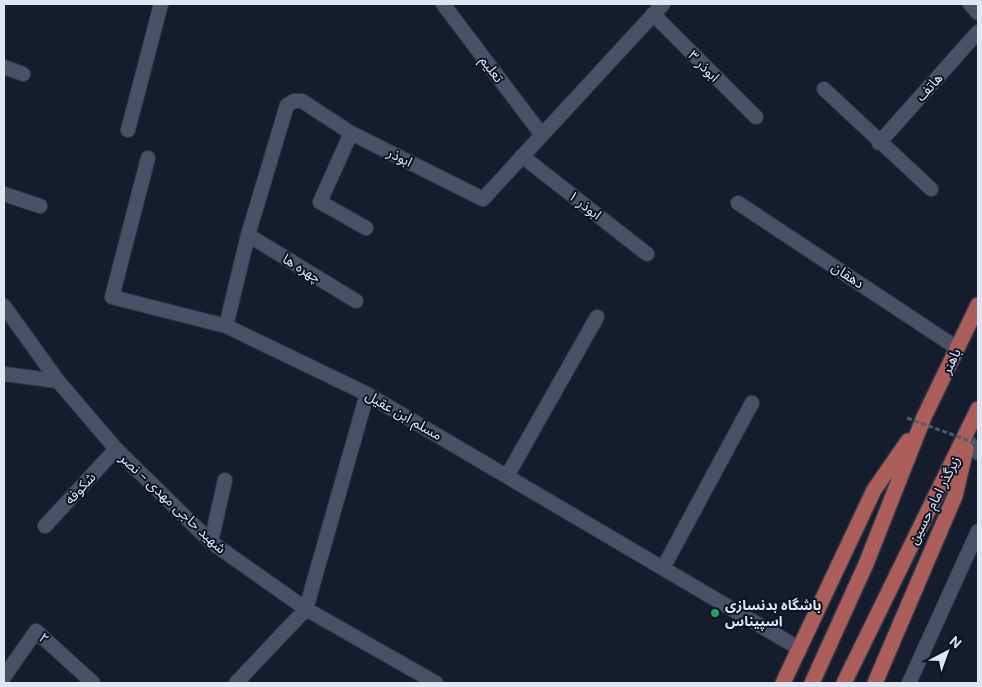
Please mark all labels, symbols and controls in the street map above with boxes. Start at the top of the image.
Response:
street label: ابوذر ۳ [684,46,724,86]
street label: تعلیم [475,52,508,87]
street label: هاتف [912,69,946,105]
street label: ابوذر [384,143,415,171]
street label: ابوذر ۱ [565,186,605,224]
street label: چهره ها [279,250,325,287]
street label: دهقان [828,258,868,293]
street label: باهنر [937,345,965,378]
street label: مسلم ابن عقیل [361,386,446,446]
street label: شهید حاجی مهدی - نصر [115,448,230,557]
street label: زیرگذر امام حسین [904,453,966,548]
street label: شکوفه [61,468,99,508]
place label: باشگاه بدنسازی اسپیناس [725,596,821,631]
marker: باشگاه بدنسازی اسپیناس [709,607,721,619]
north arrow [922,627,972,677]
street label: ۲ [35,629,53,647]
text: N [946,632,965,652]

